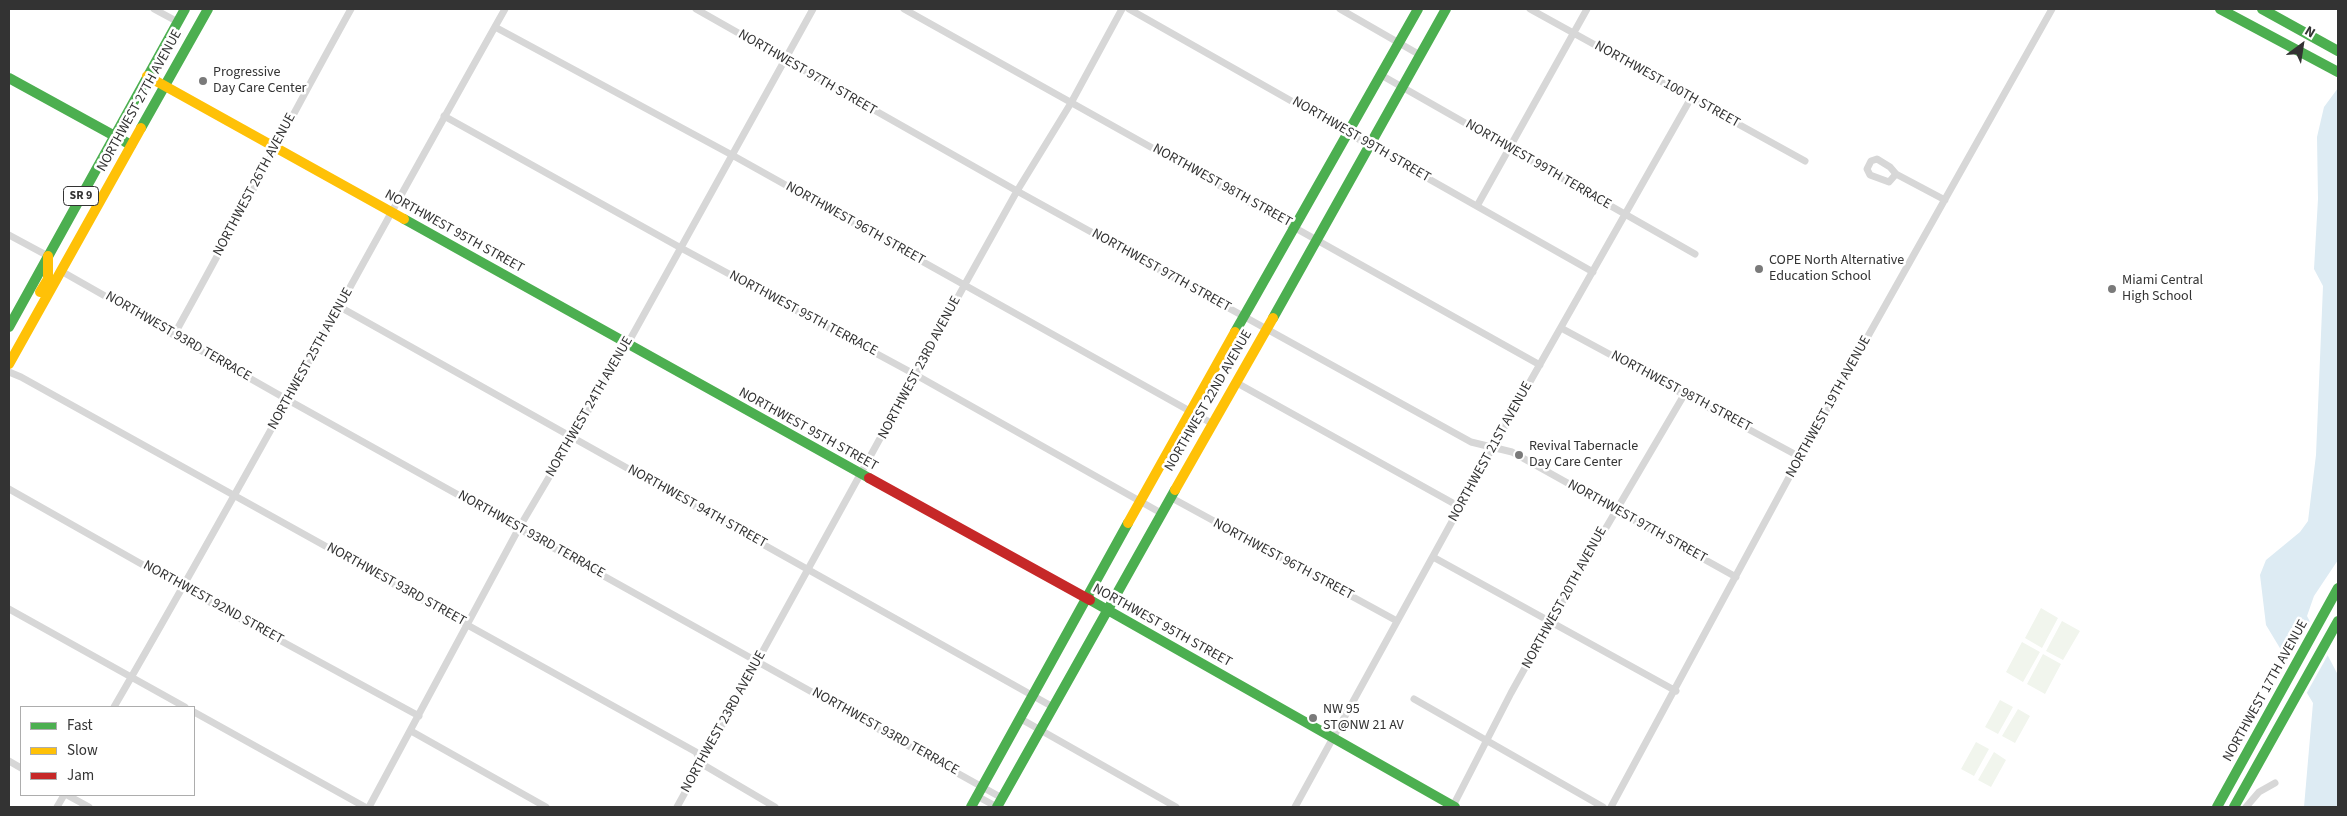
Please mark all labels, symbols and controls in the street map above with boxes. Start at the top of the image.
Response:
north arrow [2277,20,2327,70]
text: N [2301,21,2319,43]
street label: NORTHWEST 97TH STREET [735,26,879,120]
street label: NORTHWEST 27TH AVENUE [94,27,186,175]
street label: NORTHWEST 100TH STREET [1591,38,1743,132]
place label: Progressive Day Care Center [213,65,306,98]
marker: Progressive Day Care Center [197,75,209,87]
street label: NORTHWEST 99TH STREET [1289,93,1433,187]
street label: NORTHWEST 26TH AVENUE [210,111,300,259]
street label: NORTHWEST 99TH TERRACE [1462,116,1614,214]
street label: NORTHWEST 98TH STREET [1149,141,1295,231]
street label: NORTHWEST 96TH STREET [782,179,928,269]
road number: SR 9 [64,187,98,206]
street label: NORTHWEST 95TH STREET [381,187,527,277]
street label: NORTHWEST 97TH STREET [1088,226,1234,316]
place label: COPE North Alternative Education School [1769,253,1904,286]
marker: COPE North Alternative Education School [1753,263,1765,275]
street label: NORTHWEST 95TH TERRACE [726,268,880,360]
place label: Miami Central High School [2122,273,2203,306]
marker: Miami Central High School [2106,283,2118,295]
street label: NORTHWEST 25TH AVENUE [265,285,357,433]
street label: NORTHWEST 93RD TERRACE [102,288,254,386]
street label: NORTHWEST 23RD AVENUE [875,294,965,442]
street label: NORTHWEST 22ND AVENUE [1162,327,1256,475]
street label: NORTHWEST 19TH AVENUE [1783,333,1875,481]
street label: NORTHWEST 24TH AVENUE [543,334,637,480]
street label: NORTHWEST 98TH STREET [1608,348,1754,436]
street label: NORTHWEST 21ST AVENUE [1445,379,1537,525]
street label: NORTHWEST 95TH STREET [735,385,881,475]
place label: Revival Tabernacle Day Care Center [1529,439,1638,472]
marker: Revival Tabernacle Day Care Center [1513,449,1525,461]
street label: NORTHWEST 94TH STREET [624,462,770,552]
street label: NORTHWEST 97TH STREET [1564,477,1710,567]
street label: NORTHWEST 93RD TERRACE [455,488,607,582]
street label: NORTHWEST 96TH STREET [1210,516,1356,604]
street label: NORTHWEST 20TH AVENUE [1519,524,1611,672]
street label: NORTHWEST 93RD STREET [323,540,469,630]
street label: NORTHWEST 92ND STREET [140,557,286,649]
street label: NORTHWEST 95TH STREET [1089,581,1235,671]
street label: NORTHWEST 17TH AVENUE [2220,617,2312,765]
street label: NORTHWEST 23RD AVENUE [678,648,770,796]
street label: NORTHWEST 93RD TERRACE [809,685,961,779]
place label: NW 95 ST@NW 21 AV [1323,702,1404,734]
legend [20,706,195,796]
marker: NW 95 ST@NW 21 AV [1307,712,1319,724]
text: Fast [67,715,93,736]
text: Slow [67,740,98,761]
text: Jam [67,765,94,786]

